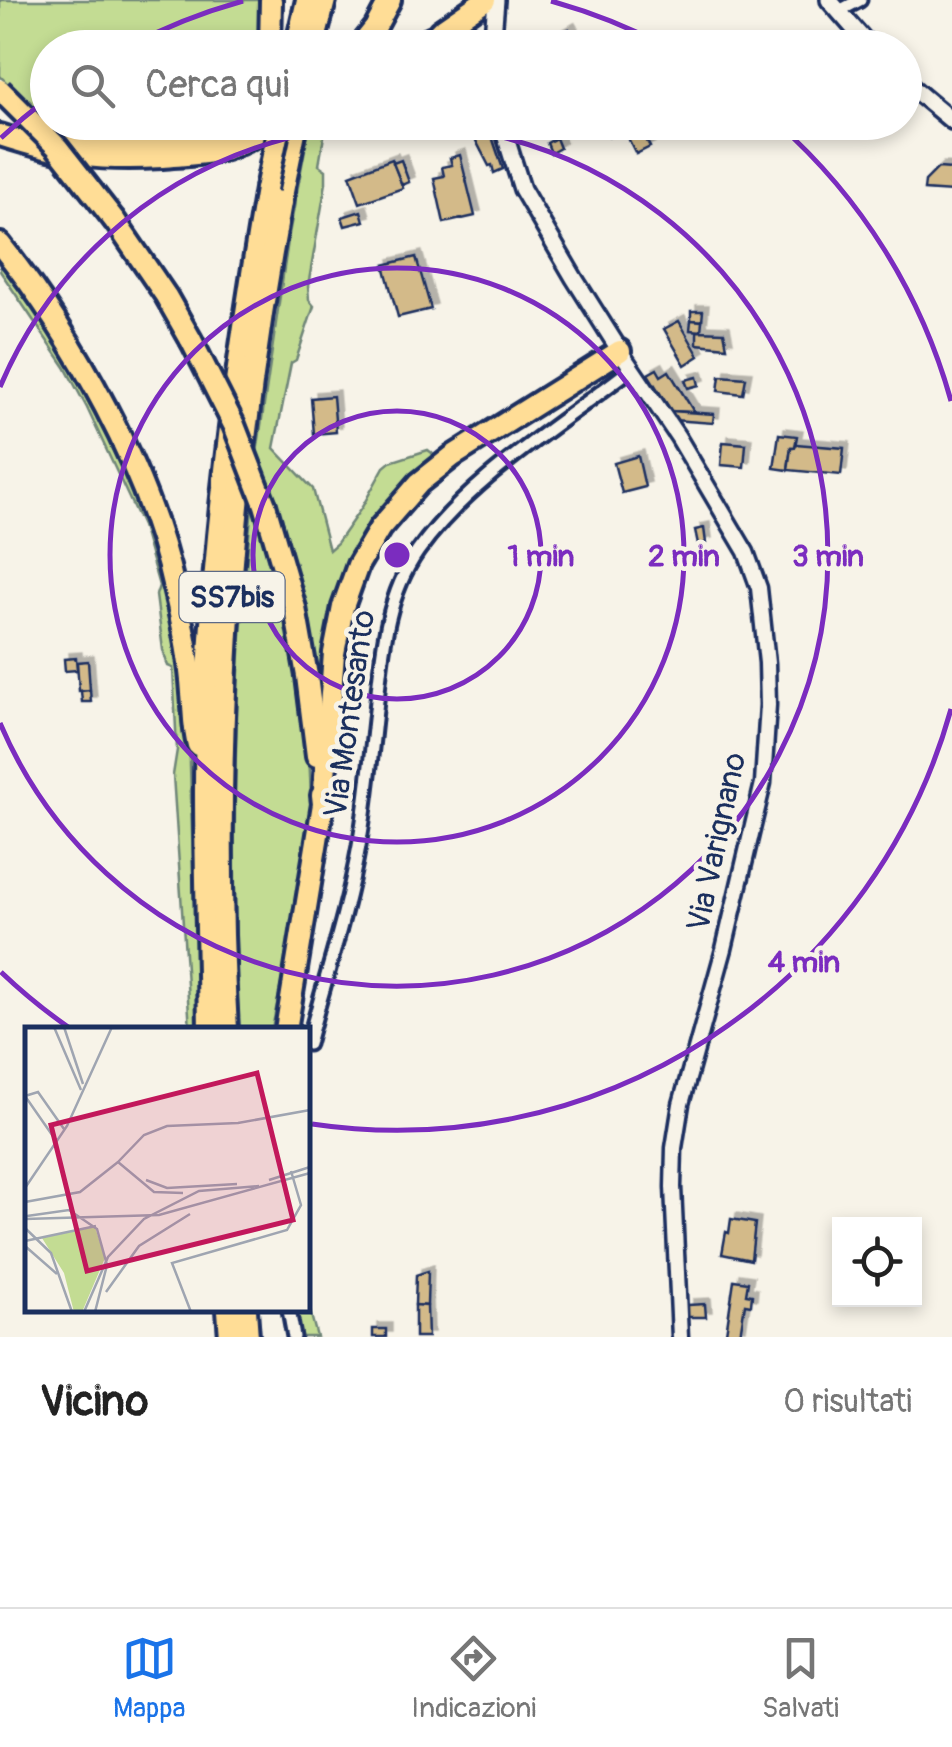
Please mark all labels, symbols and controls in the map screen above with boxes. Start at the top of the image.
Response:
search box [30,30,922,140]
icon: search [65,58,120,113]
text: Cerca qui [145,61,290,109]
centre of rings [379,537,415,573]
text: 1 min [508,538,574,575]
text: 2 min [648,538,720,575]
text: 3 min [792,538,864,575]
road number: SS7bis [180,572,284,622]
street label: Via Montesanto [316,608,384,820]
street label: Via Varignano [679,749,755,935]
text: 4 min [768,944,840,981]
inset map [25,1027,310,1312]
map controls [832,1217,922,1307]
button: locate [832,1217,922,1307]
text: Vicino [40,1376,148,1428]
text: 0 risultati [783,1382,912,1422]
tab: Mappa [113,1631,186,1726]
tab: Indicazioni [411,1631,536,1726]
tab: Salvati [762,1631,839,1726]

